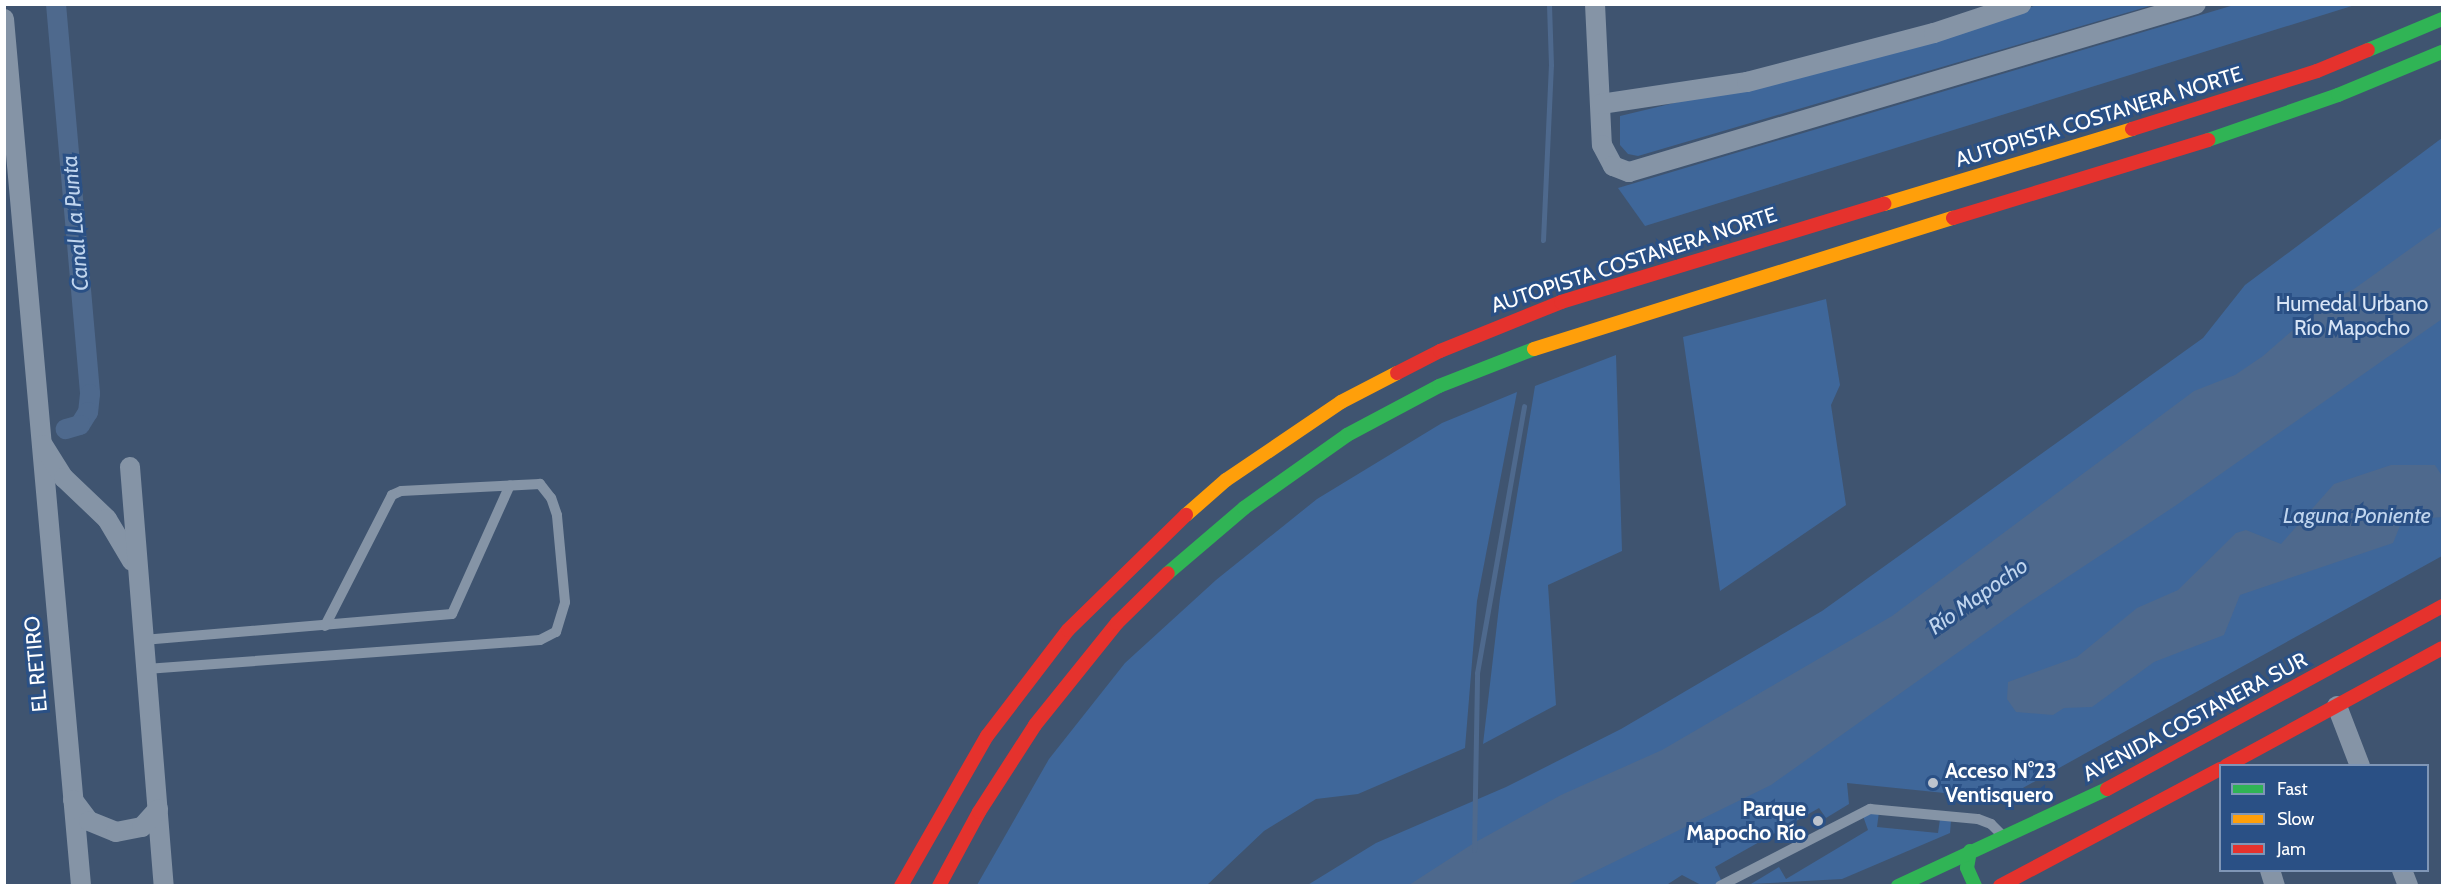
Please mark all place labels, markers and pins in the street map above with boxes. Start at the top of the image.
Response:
place label: Acceso N°23 Ventisquero [1945,758,2057,808]
marker: Acceso N°23 Ventisquero [1926,776,1940,790]
place label: Parque Mapocho Río [1686,796,1806,846]
marker: Parque Mapocho Río [1811,814,1825,828]

